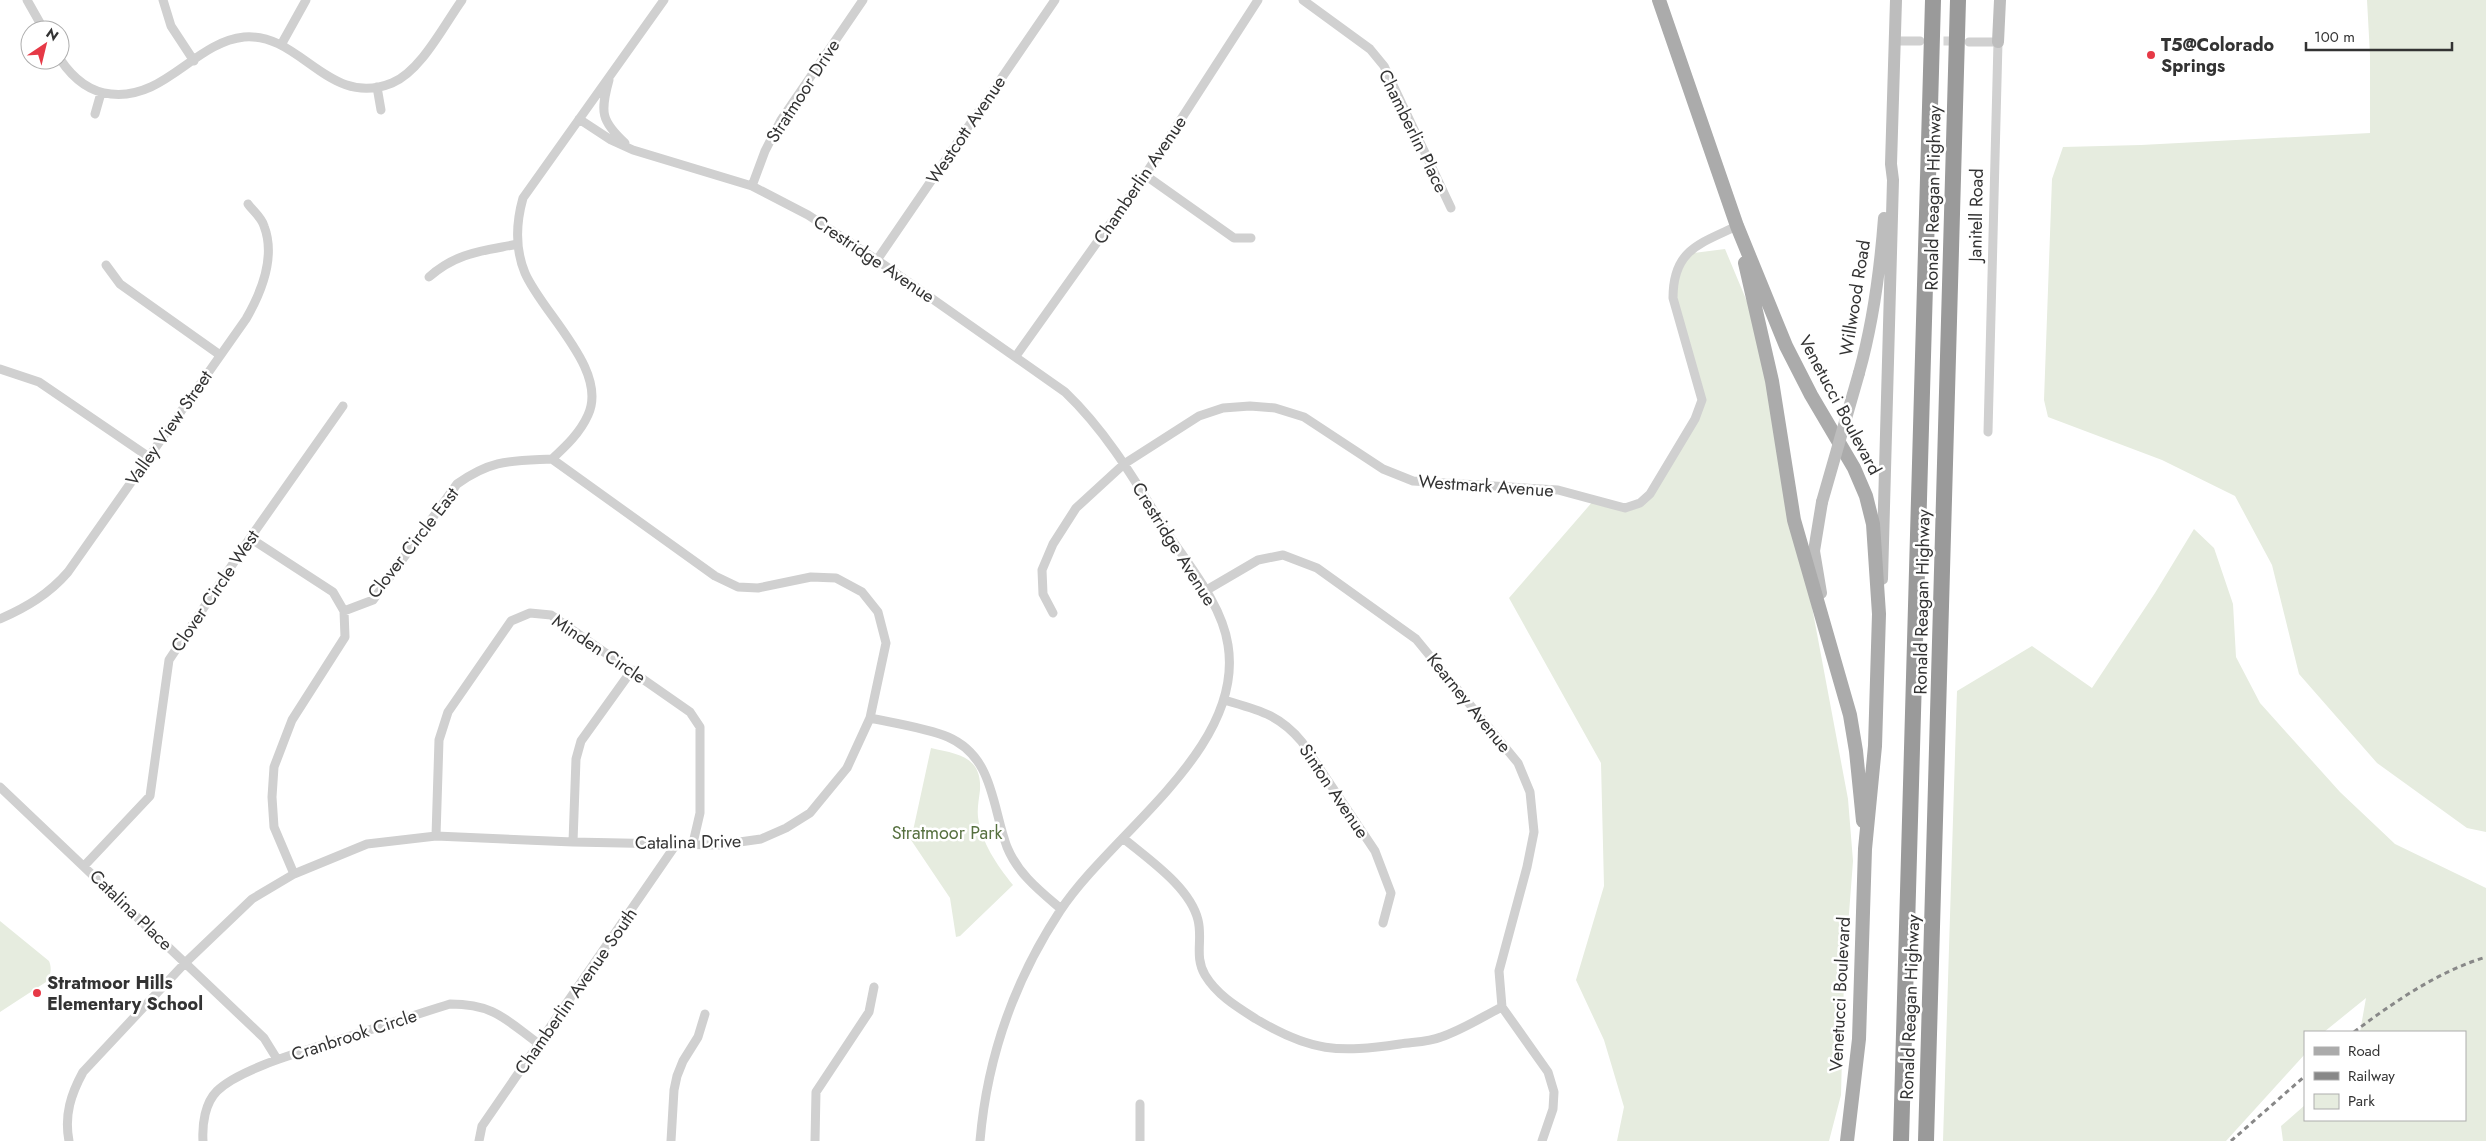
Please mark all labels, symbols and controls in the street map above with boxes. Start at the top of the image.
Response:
north arrow [20,20,70,70]
scale bar [2306,20,2452,52]
text: N [42,23,63,46]
text: 100 m [2314,26,2355,48]
place label: T5@Colorado Springs [2161,32,2274,79]
street label: Stratmoor Drive [760,34,846,148]
marker: T5@Colorado Springs [2145,49,2157,61]
street label: Chamberlin Place [1372,65,1454,197]
street label: Westcott Avenue [920,71,1012,189]
street label: Ronald Reagan Highway [1918,105,1948,291]
street label: Chamberlin Avenue [1087,111,1193,249]
street label: Janitell Road [1962,168,1990,264]
street label: Crestridge Avenue [808,209,940,309]
street label: Willwood Road [1833,238,1877,358]
street label: Venetucci Boulevard [1792,330,1888,480]
street label: Valley View Street [119,365,219,491]
street label: Westmark Avenue [1418,468,1554,504]
street label: Crestridge Avenue [1126,477,1222,611]
street label: Clover Circle East [361,481,465,604]
street label: Ronald Reagan Highway [1907,509,1937,695]
street label: Clover Circle West [164,524,266,657]
street label: Minden Circle [547,608,651,690]
street label: Kearney Avenue [1421,648,1517,758]
street label: Sinton Avenue [1293,739,1375,843]
park label: Stratmoor Park [892,820,1002,846]
street label: Catalina Drive [635,828,741,856]
street label: Catalina Place [84,864,178,956]
street label: Chamberlin Avenue South [508,902,644,1080]
street label: Ronald Reagan Highway [1894,914,1926,1100]
street label: Venetucci Boulevard [1823,916,1857,1072]
place label: Stratmoor Hills Elementary School [47,970,203,1017]
marker: Stratmoor Hills Elementary School [31,987,43,999]
street label: Cranbrook Circle [288,1002,420,1068]
legend [2304,1031,2466,1121]
text: Road [2348,1040,2380,1062]
text: Railway [2348,1065,2395,1087]
text: Park [2348,1090,2375,1112]

